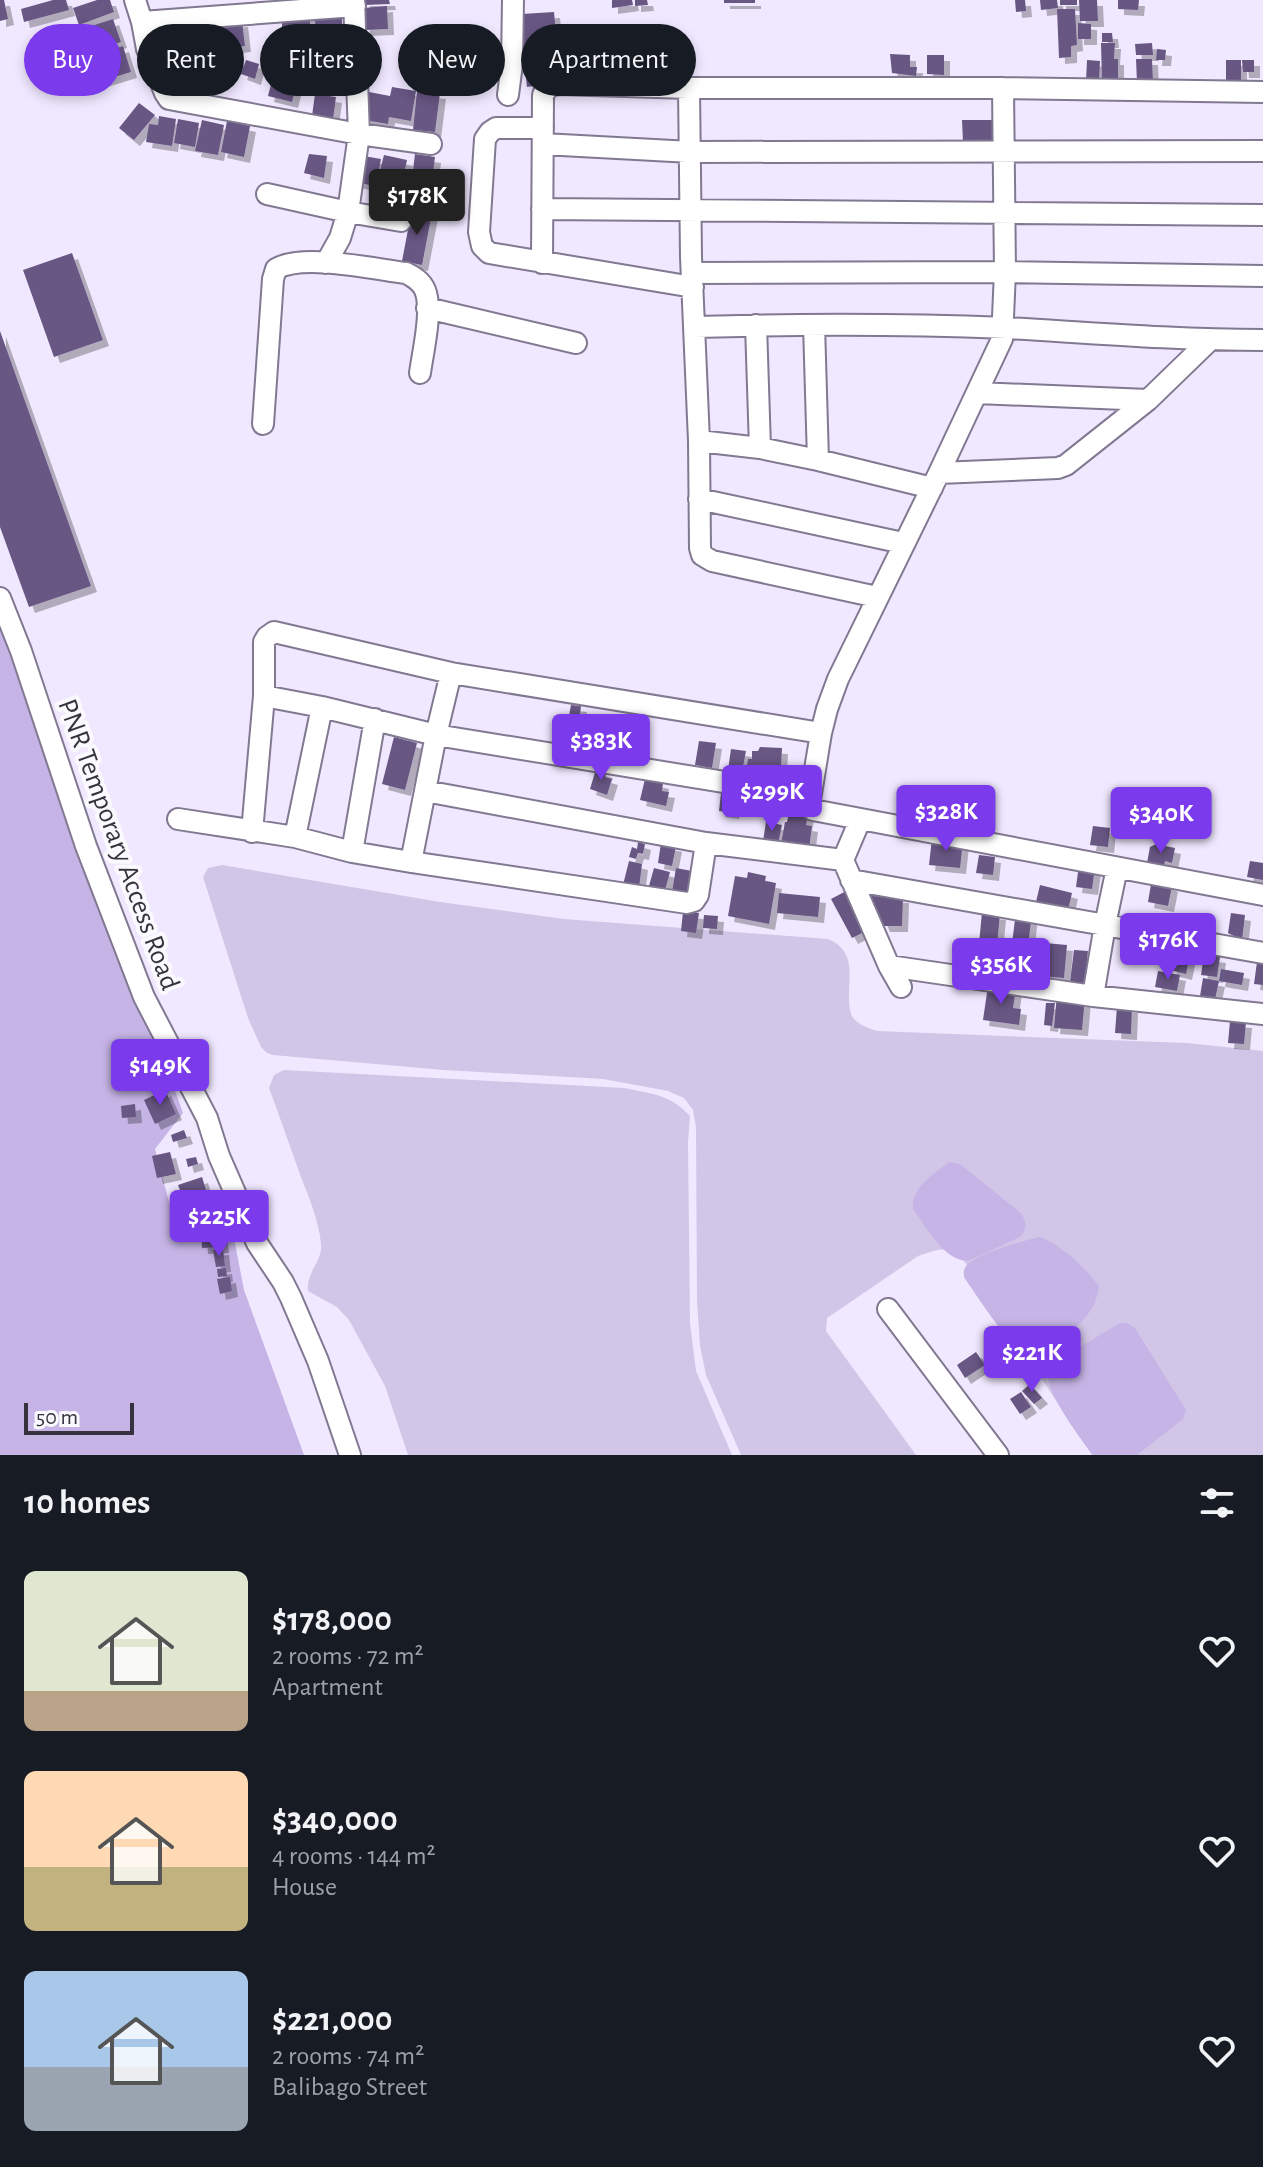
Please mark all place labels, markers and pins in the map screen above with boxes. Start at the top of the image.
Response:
pin: $178K [361,169,473,237]
pin: $383K [545,714,657,782]
pin: $299K [716,765,828,833]
pin: $328K [890,785,1002,853]
pin: $340K [1105,787,1217,855]
pin: $176K [1112,913,1224,981]
pin: $356K [945,938,1057,1006]
pin: $149K [104,1039,216,1107]
pin: $225K [163,1190,275,1258]
pin: $221K [976,1326,1088,1394]

